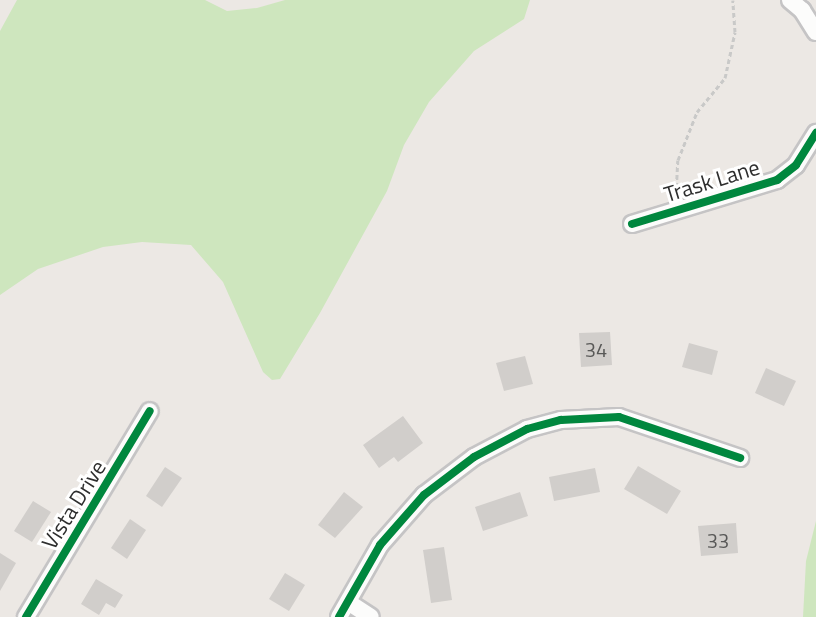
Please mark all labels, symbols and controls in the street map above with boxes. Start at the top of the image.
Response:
street label: Trask Lane [661,154,763,208]
house number: 34 [585,337,607,361]
street label: Vista Drive [36,456,112,554]
house number: 33 [707,528,729,552]

